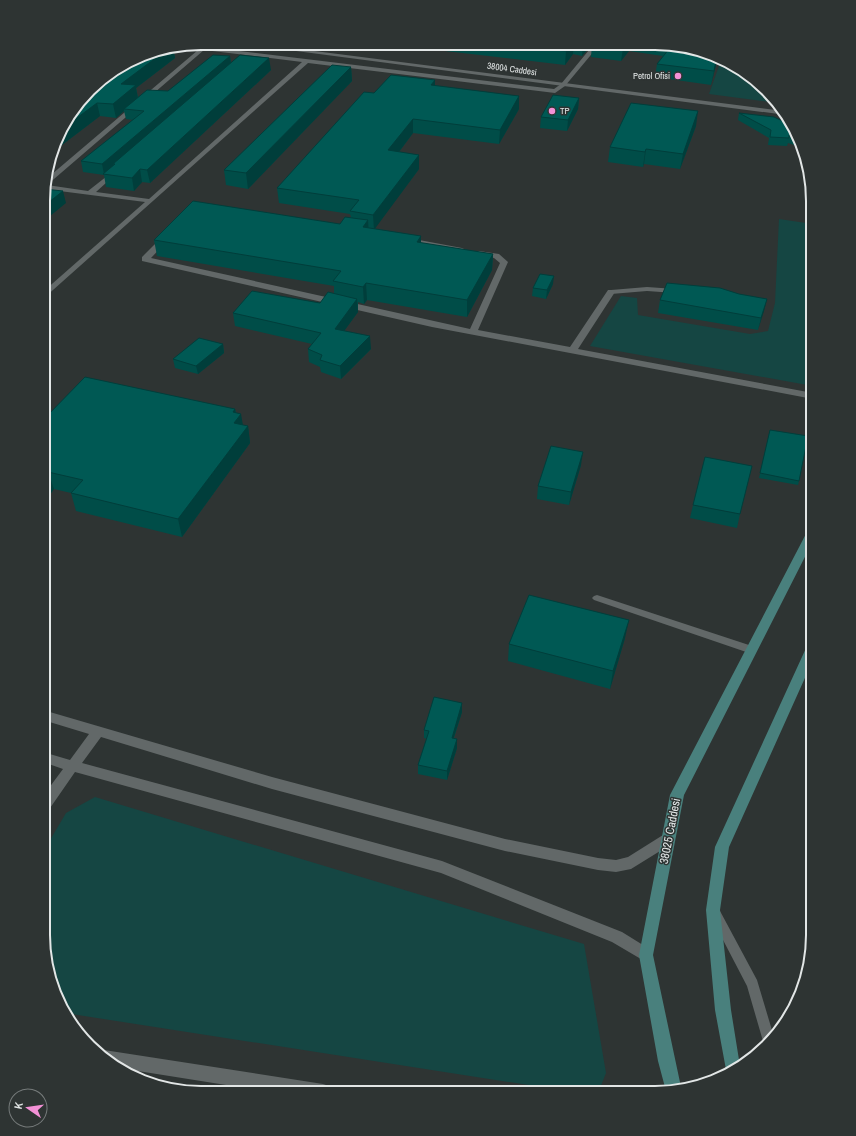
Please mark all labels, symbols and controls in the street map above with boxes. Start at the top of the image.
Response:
street label: 38004 Caddesi [486,60,538,78]
place label: Petrol Ofisi [633,70,670,82]
marker: Petrol Ofisi [673,71,683,81]
place label: TP [560,105,570,117]
marker: TP [547,106,557,116]
street label: 38025 Caddesi [656,797,684,865]
north arrow [8,1088,48,1128]
text: K [11,1101,26,1110]

